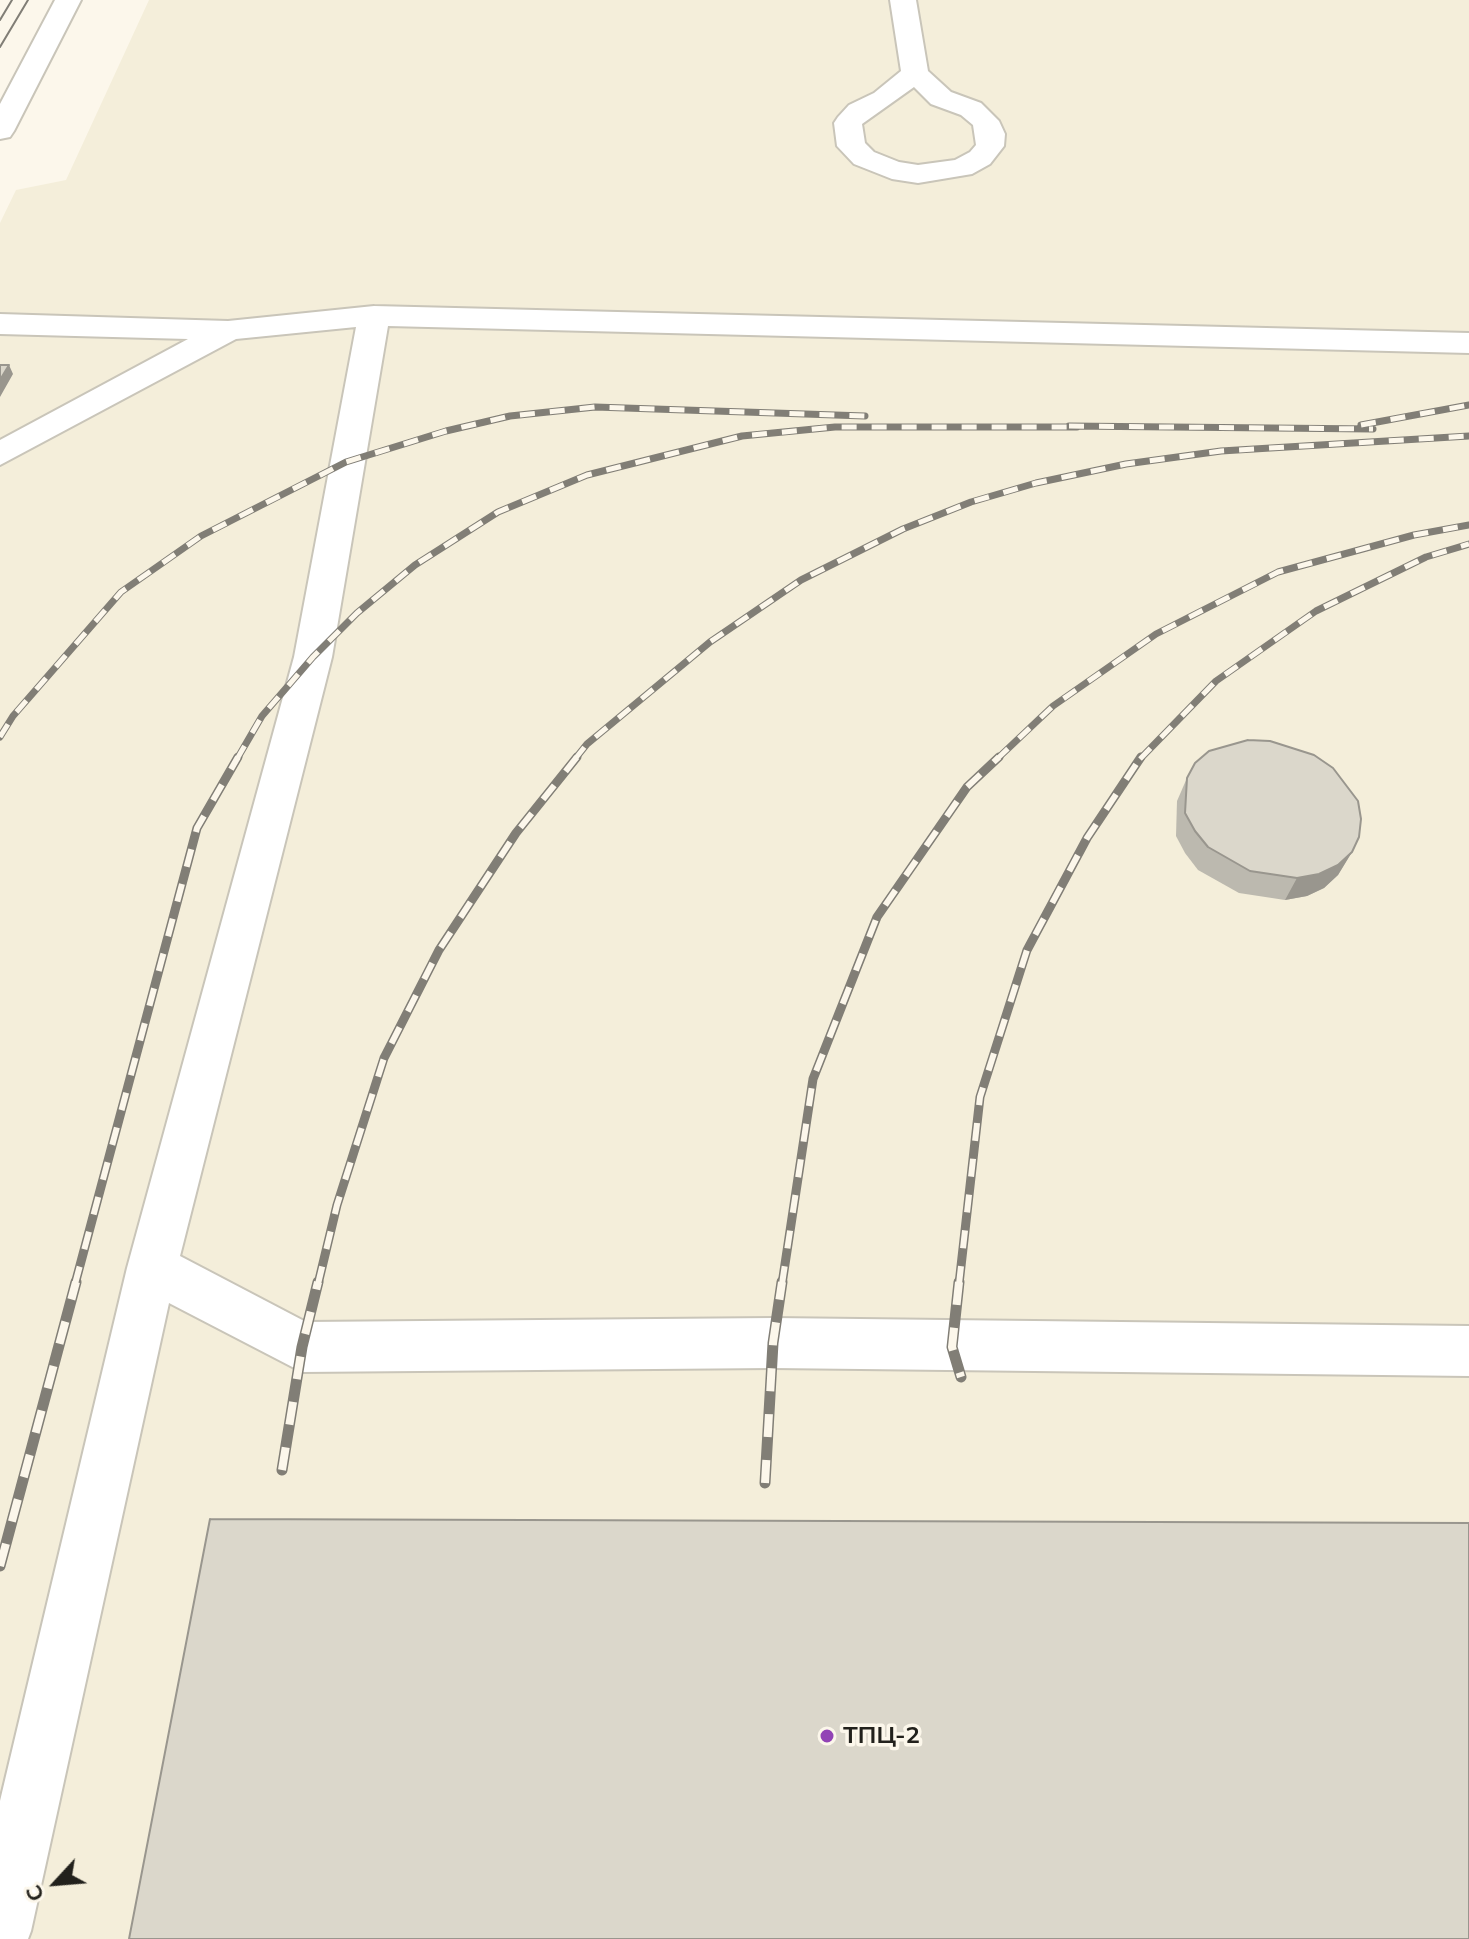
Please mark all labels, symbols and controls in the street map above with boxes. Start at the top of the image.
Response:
place label: ТПЦ-2 [843,1722,920,1750]
marker: ТПЦ-2 [818,1727,836,1745]
north arrow [16,1843,96,1923]
text: С [19,1881,50,1906]

